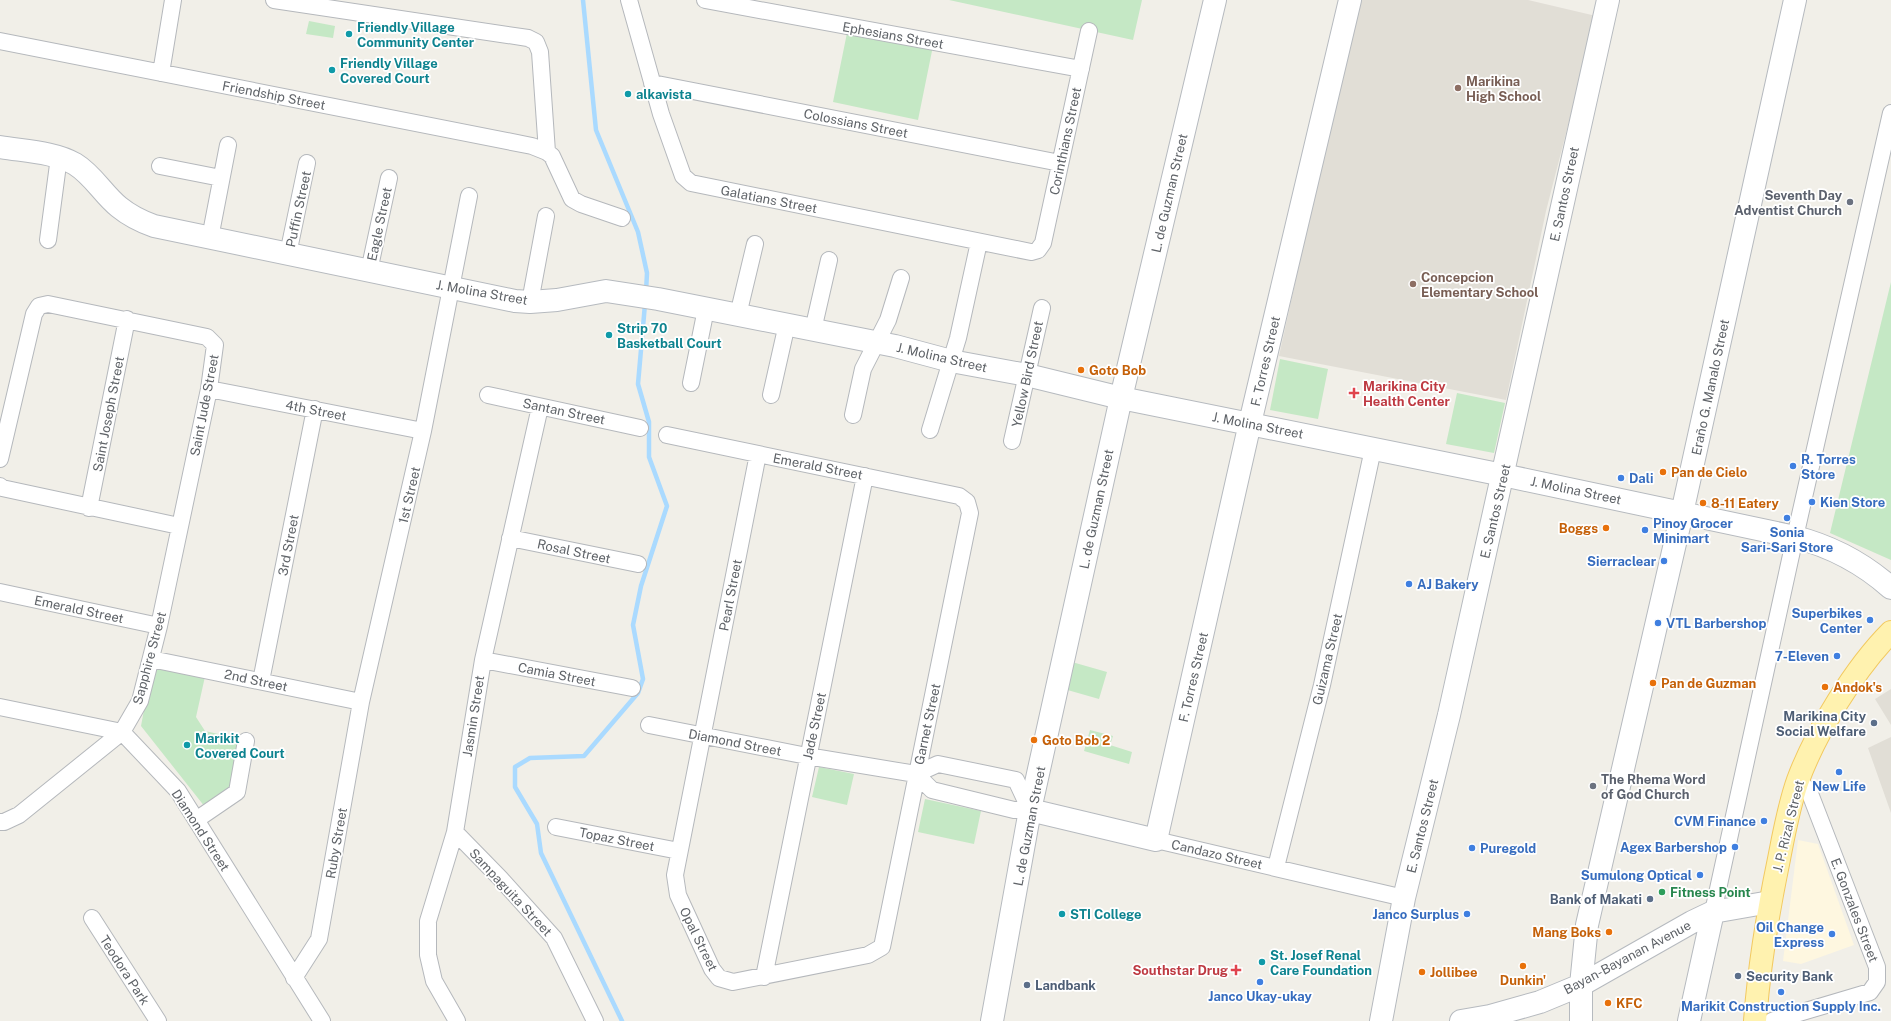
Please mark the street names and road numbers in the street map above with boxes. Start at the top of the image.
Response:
street label: Ephesians Street [841,19,945,52]
street label: Friendship Street [221,78,327,113]
street label: Corinthians Street [1047,86,1084,196]
street label: Colossians Street [803,106,909,141]
street label: L. de Guzman Street [1148,132,1191,254]
street label: E. Santos Street [1547,145,1582,243]
street label: Puffin Street [283,170,314,249]
street label: Galatians Street [719,183,818,216]
street label: Eagle Street [364,186,395,262]
street label: J. Molina Street [435,277,529,308]
street label: F. Torres Street [1248,315,1283,408]
street label: Eraño G. Manalo Street [1689,318,1732,457]
street label: Yellow Bird Street [1009,320,1046,429]
street label: J. Molina Street [895,340,989,375]
street label: Saint Jude Street [187,353,222,457]
street label: Saint Joseph Street [90,355,127,473]
street label: Santan Street [521,395,606,428]
street label: 4th Street [284,397,348,424]
street label: J. Molina Street [1211,409,1305,442]
street label: L. de Guzman Street [1076,448,1117,570]
street label: Emerald Street [772,450,864,483]
street label: E. Santos Street [1477,462,1514,560]
street label: 1st Street [396,465,423,525]
street label: J. Molina Street [1529,474,1623,507]
street label: 3rd Street [275,513,302,577]
street label: Rosal Street [536,536,612,567]
street label: Pearl Street [716,558,745,632]
street label: Emerald Street [33,593,125,626]
street label: Sapphire Street [130,610,169,706]
street label: Guizama Street [1310,612,1345,706]
street label: F. Torres Street [1176,631,1211,724]
street label: Camia Street [517,660,597,689]
street label: 2nd Street [223,666,289,694]
street label: Jasmin Street [460,674,487,758]
street label: Garnet Street [912,682,943,766]
street label: Jade Street [800,691,829,761]
street label: Diamond Street [687,726,783,759]
street label: L. de Guzman Street [1010,765,1048,887]
street label: E. Santos Street [1404,777,1441,875]
street label: J. P. Rizal Street [1770,779,1807,874]
street label: Diamond Street [169,787,233,874]
street label: Ruby Street [323,806,350,880]
street label: Topaz Street [578,825,656,854]
street label: Candazo Street [1170,837,1264,872]
street label: Sampaguita Street [466,846,555,939]
street label: E. Gonzales Street [1828,856,1881,964]
street label: Opal Street [677,905,720,974]
street label: Bayan-Bayanan Avenue [1561,918,1693,997]
street label: Teodora Park [97,933,153,1008]

